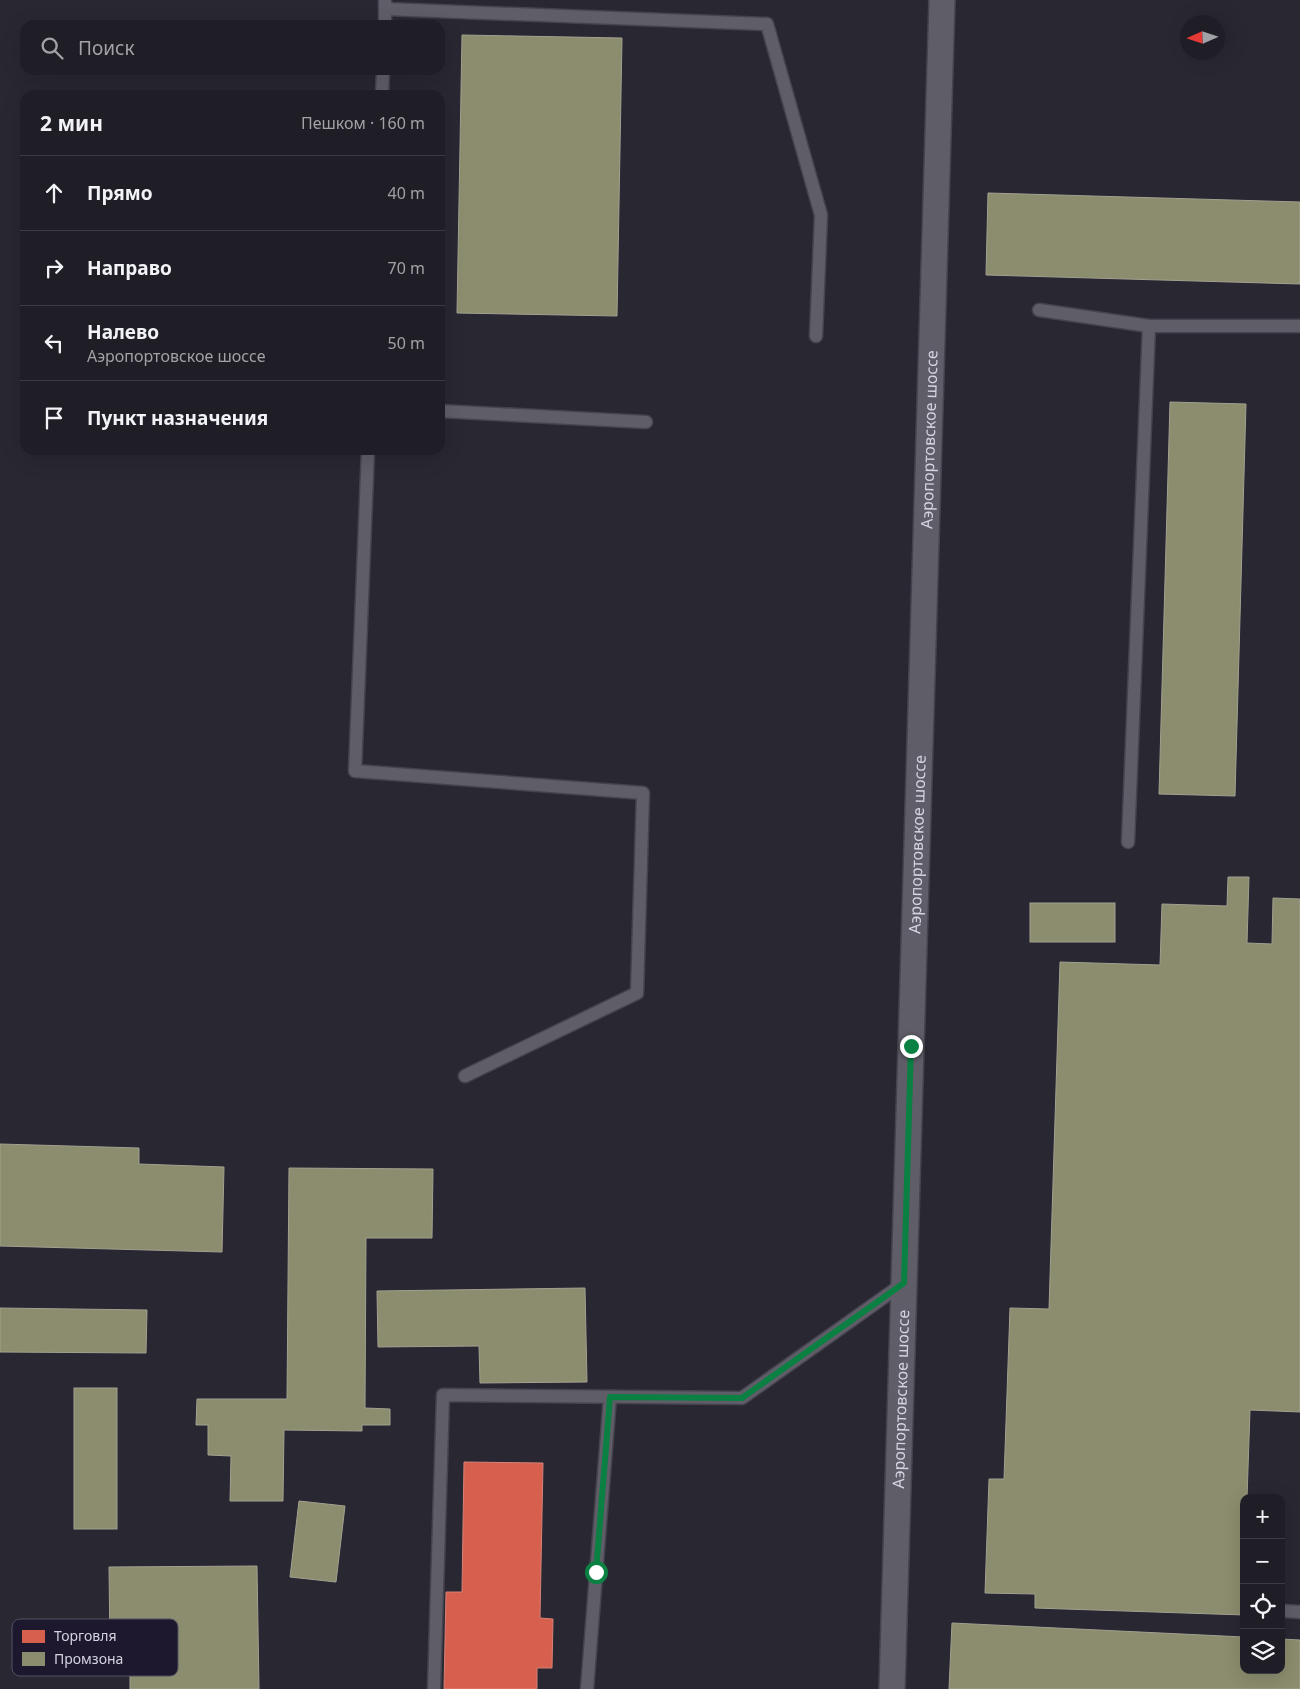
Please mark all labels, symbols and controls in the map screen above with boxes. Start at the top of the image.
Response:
north arrow [1180,15,1225,60]
search box [20,20,445,75]
icon: search [38,34,66,62]
text: Поиск [78,35,134,61]
text: 2 мин [40,109,103,137]
text: Пешком · 160 m [301,112,425,134]
icon: ahead [40,179,68,207]
text: Прямо [87,180,153,206]
text: 40 m [388,182,425,204]
icon: right [40,254,68,282]
text: Направо [87,255,172,281]
text: 70 m [388,257,425,279]
text: Налево [87,319,159,345]
icon: left [40,329,68,357]
text: 50 m [388,332,425,354]
text: Аэропортовское шоссе [87,345,266,367]
street label: Аэропортовское шоссе [915,350,943,529]
icon: arrive [40,404,68,432]
text: Пункт назначения [87,405,268,431]
street label: Аэропортовское шоссе [903,755,931,934]
route end [900,1035,923,1058]
street label: Аэропортовское шоссе [887,1309,914,1489]
map controls [1240,1494,1285,1674]
button: + [1240,1494,1285,1539]
button: − [1240,1539,1285,1584]
route start [585,1561,608,1584]
button: locate [1240,1584,1285,1629]
legend [12,1619,178,1676]
text: Торговля [54,1626,117,1645]
button: layers [1240,1629,1285,1674]
text: Промзона [54,1649,123,1668]

